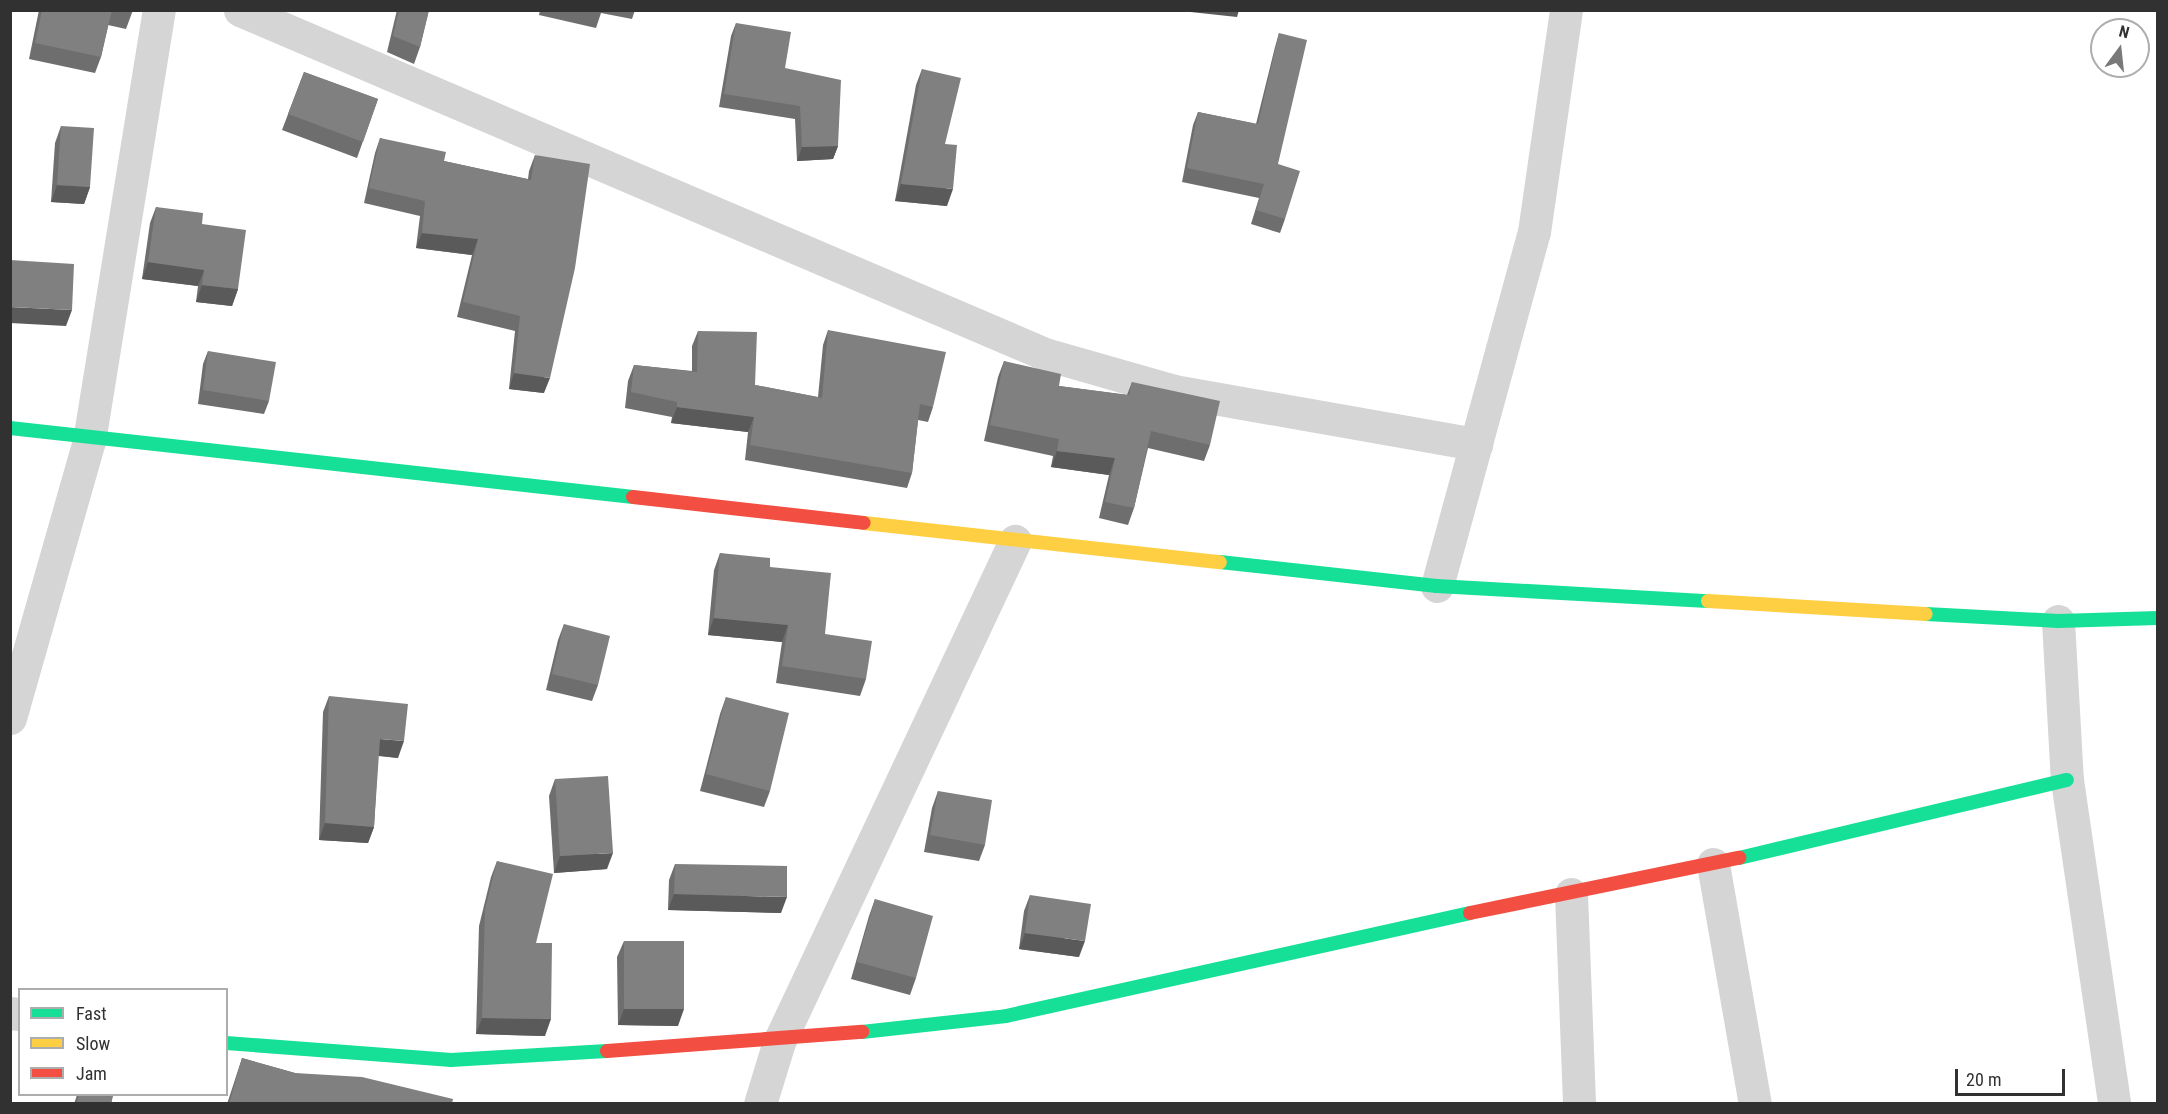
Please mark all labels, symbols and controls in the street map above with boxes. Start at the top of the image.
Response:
north arrow [2090,18,2150,78]
text: N [2117,22,2131,43]
legend [18,988,228,1096]
text: Fast [76,1003,107,1024]
text: Slow [76,1033,110,1054]
scale bar [1958,1057,2068,1095]
text: Jam [76,1063,107,1084]
text: 20 m [1966,1069,2001,1090]

